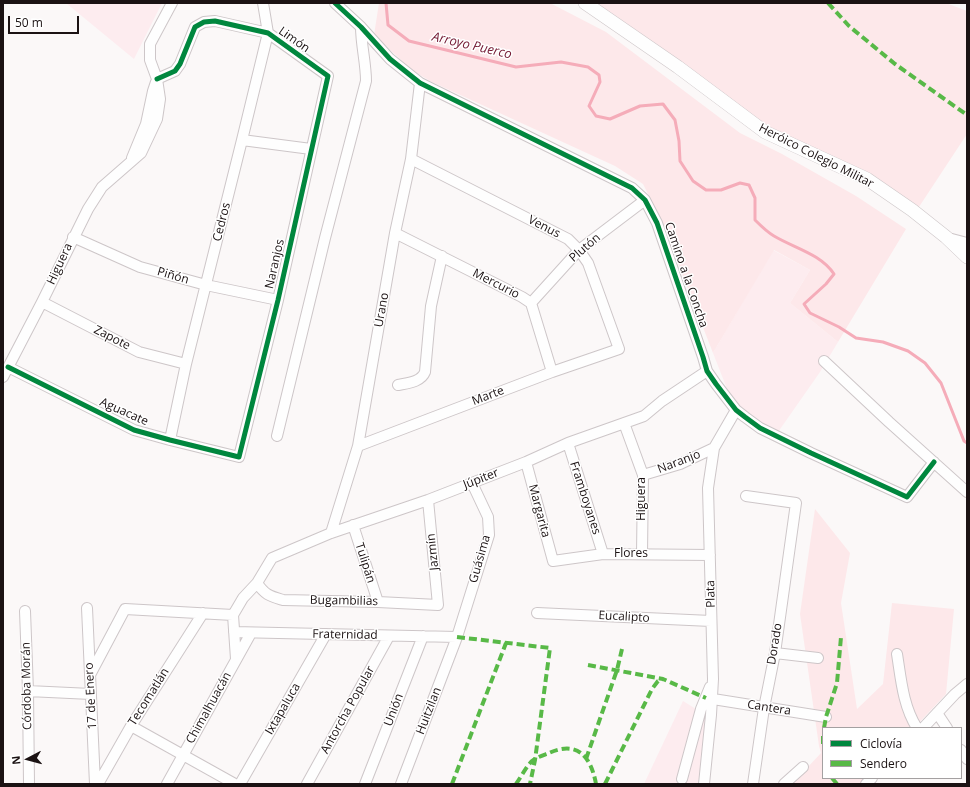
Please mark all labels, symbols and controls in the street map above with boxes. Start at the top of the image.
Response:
scale bar [10,8,81,34]
text: 50 m [15,14,43,31]
street label: Limón [276,24,312,56]
water label: Arroyo Puerco [431,29,513,63]
street label: Heróico Colegio Militar [756,121,876,191]
street label: Cedros [210,201,234,243]
street label: Venus [525,213,563,241]
street label: Camino a la Concha [661,220,711,330]
street label: Plutón [567,231,603,265]
street label: Naranjos [262,238,288,290]
street label: Higuera [44,241,76,287]
street label: Piñón [156,265,190,287]
street label: Mercurio [470,266,522,302]
street label: Urano [372,292,392,328]
street label: Zapote [91,323,133,353]
street label: Marte [470,383,506,409]
street label: Aguacate [98,395,150,429]
street label: Naranjo [655,447,703,477]
street label: Framboyanes [566,460,604,536]
street label: Júpiter [461,466,501,492]
street label: Higuera [635,477,649,521]
street label: Margarita [525,483,553,539]
street label: Jazmín [424,533,442,571]
street label: Guásima [466,533,494,585]
street label: Tulipán [352,541,378,585]
street label: Flores [614,547,648,561]
street label: Plata [704,580,718,608]
street label: Bugambilias [310,593,378,609]
street label: Eucalipto [598,608,650,626]
street label: Dorado [765,622,785,666]
street label: Fraternidad [312,627,378,643]
street label: Córdoba Morán [19,642,35,730]
street label: 17 de Enero [82,662,100,730]
street label: Antorcha Popular [318,664,378,756]
street label: Tecomatlán [126,665,172,729]
street label: Chimalhuacán [183,670,235,746]
street label: Ixtapaluca [262,681,304,737]
street label: Huitzilan [413,685,445,737]
street label: Unión [381,692,407,728]
street label: Cantera [746,697,792,719]
legend [822,727,962,779]
text: Ciclovía [860,735,902,752]
north arrow [8,739,48,779]
text: N [8,755,23,766]
text: Sendero [860,755,907,772]

